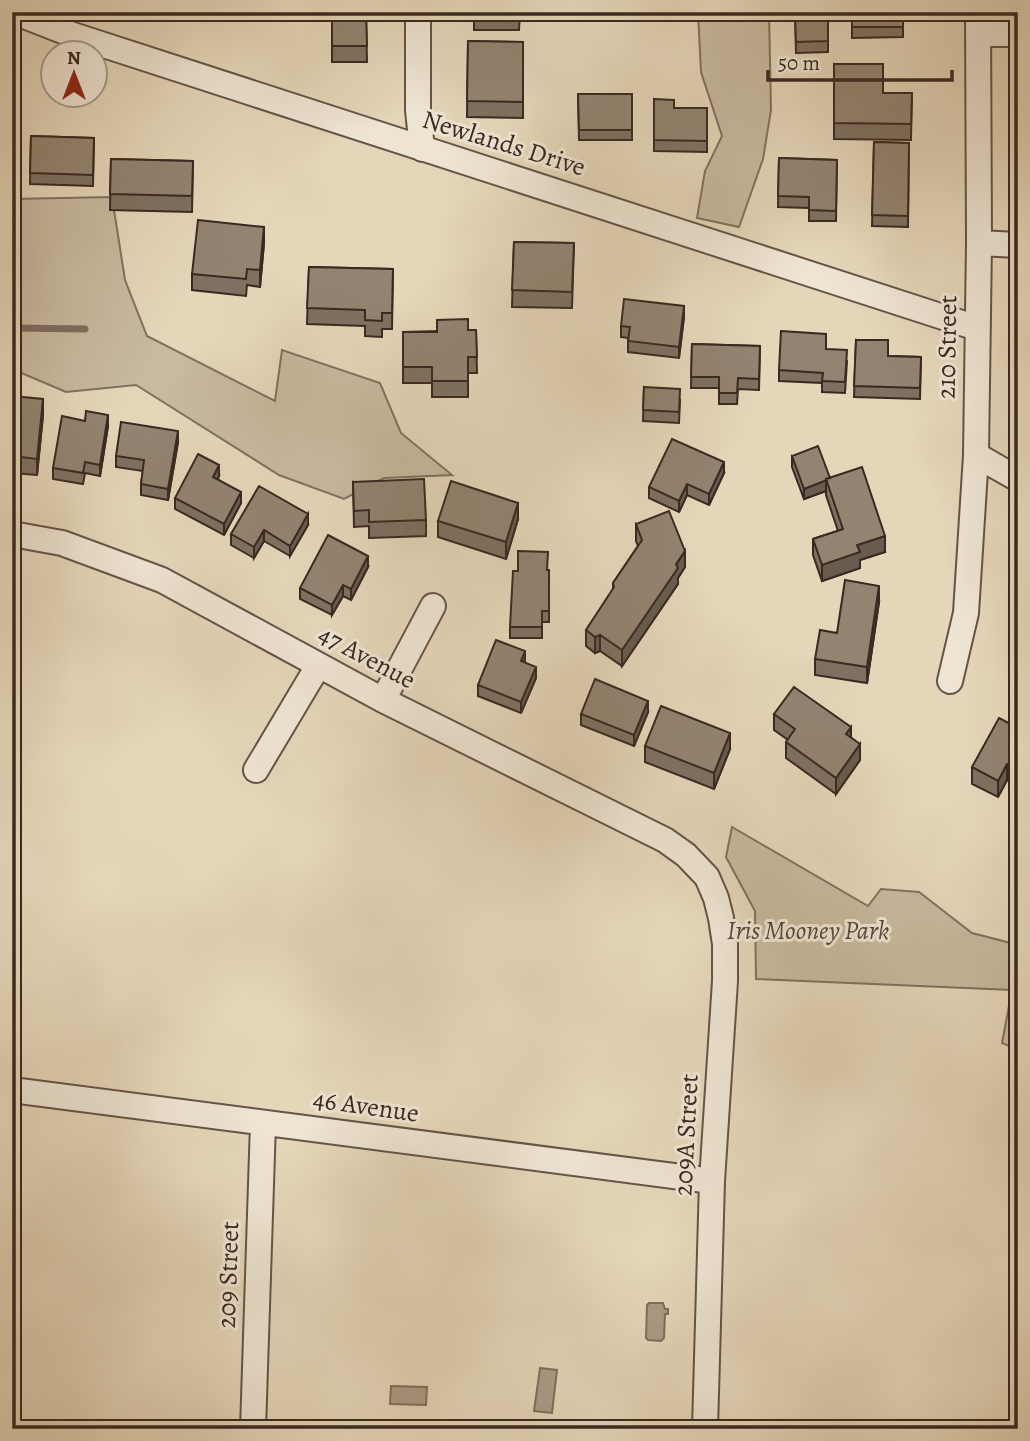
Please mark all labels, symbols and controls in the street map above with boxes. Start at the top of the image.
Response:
north arrow [38,38,108,108]
scale bar [768,38,951,82]
text: N [67,45,81,71]
text: 50 m [778,49,820,77]
street label: Newlands Drive [418,102,590,184]
street label: 210 Street [929,294,965,399]
street label: 47 Avenue [312,617,422,697]
park label: Iris Mooney Park [727,913,889,948]
street label: 209A Street [665,1073,707,1197]
street label: 46 Avenue [311,1081,421,1131]
street label: 209 Street [209,1220,247,1329]

